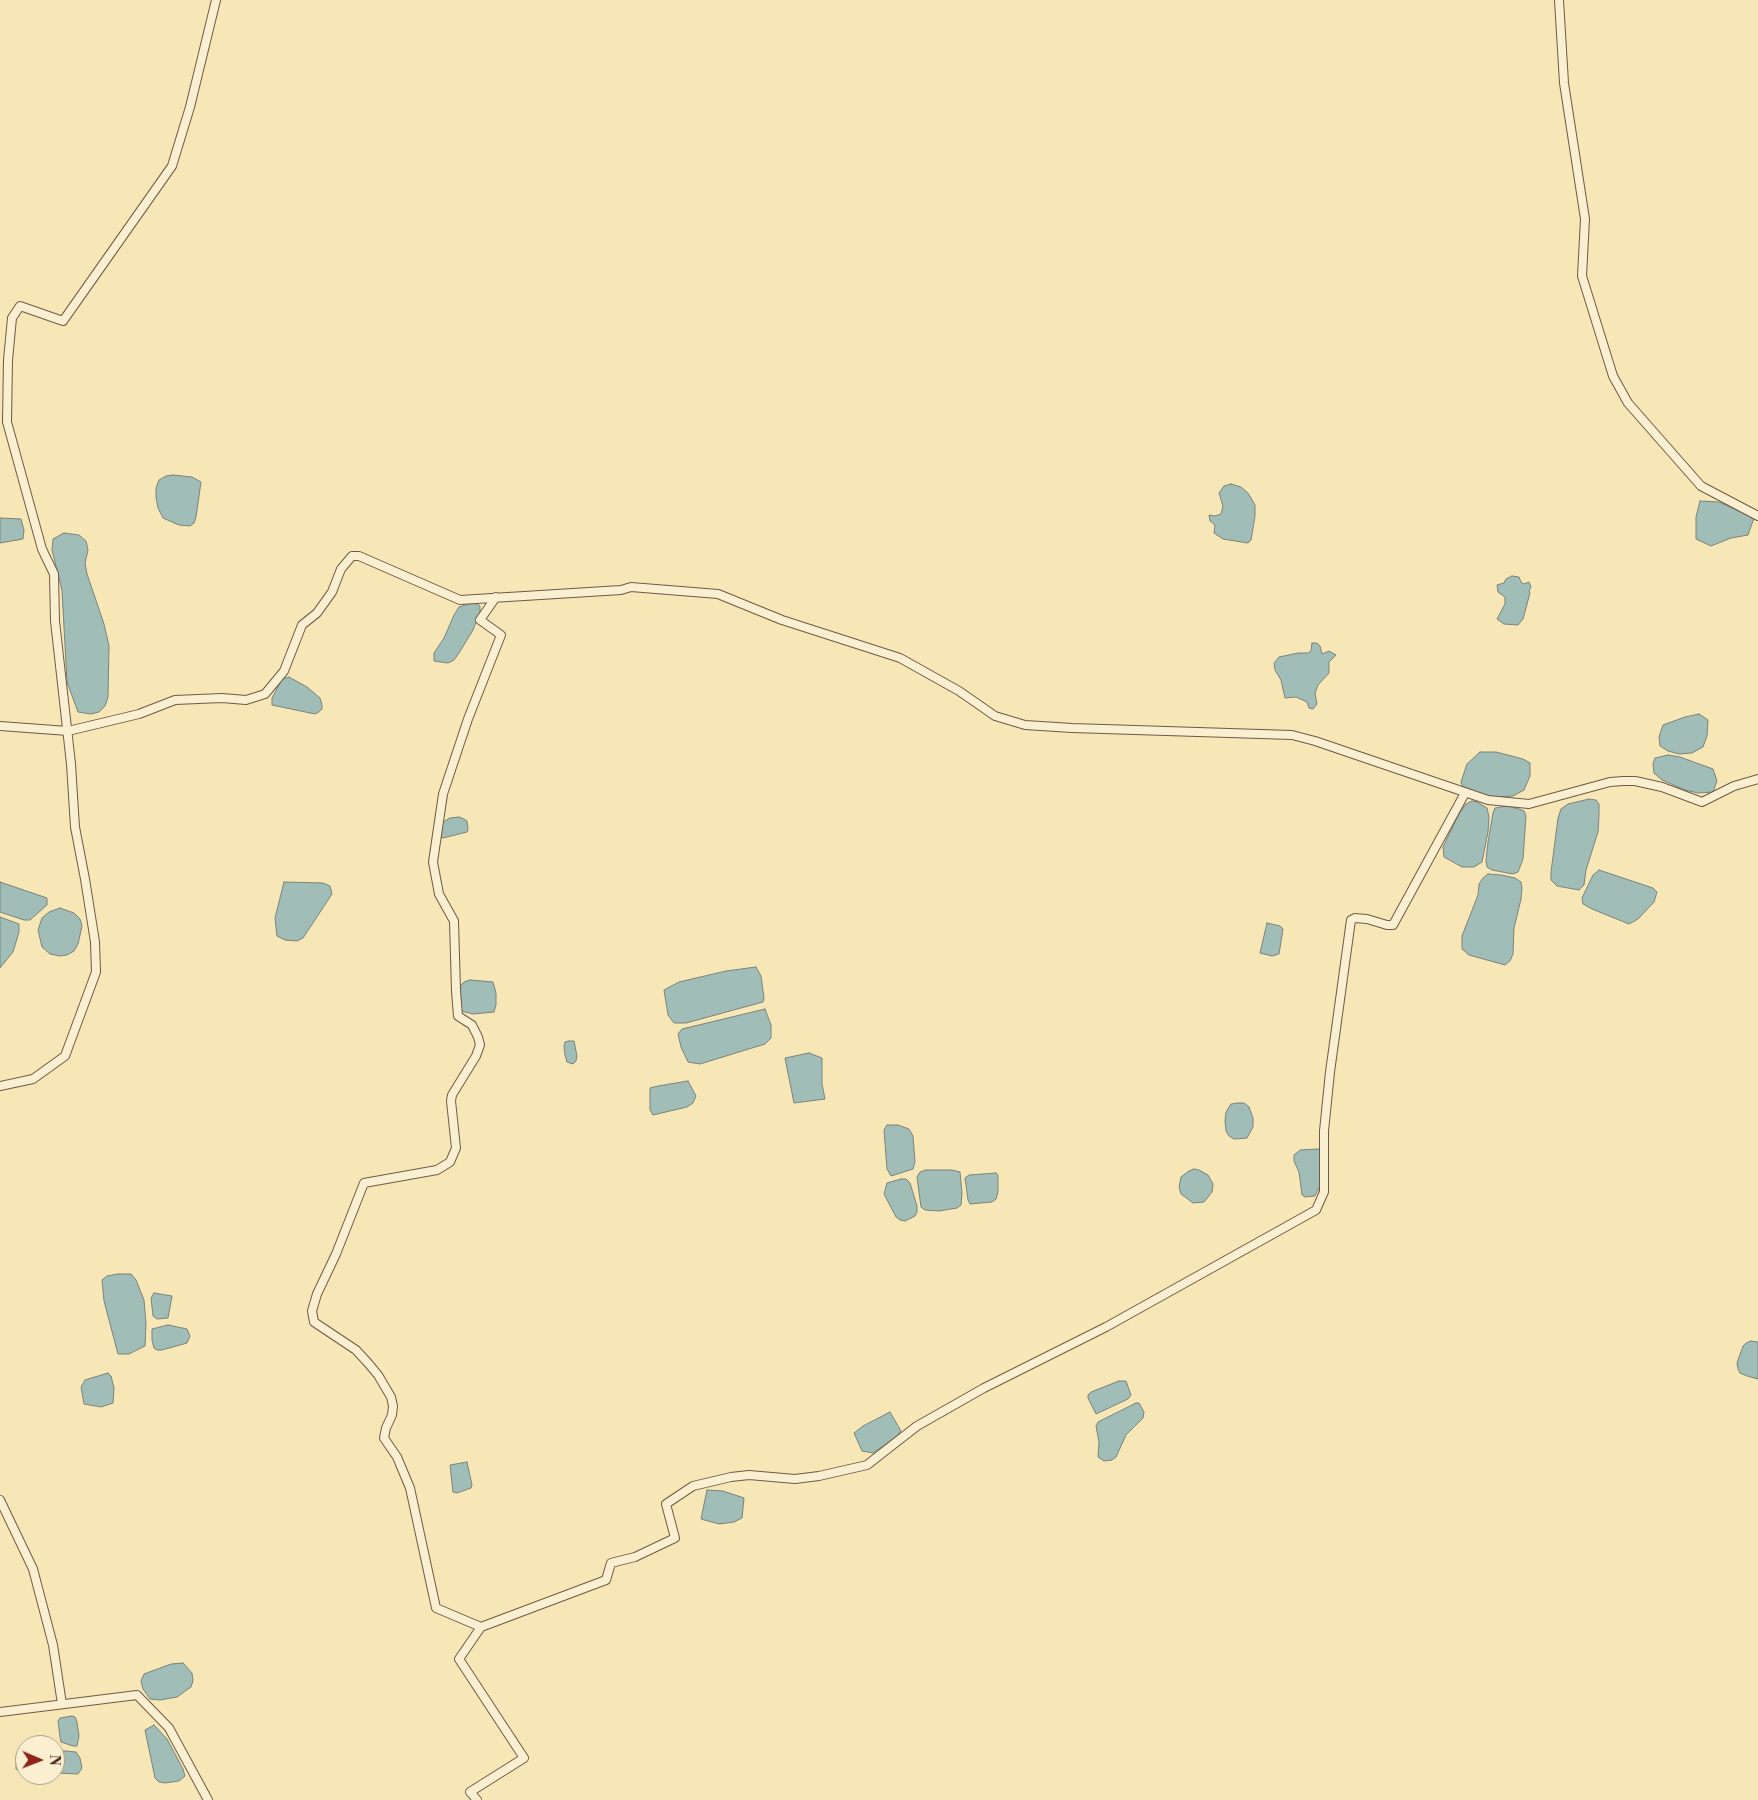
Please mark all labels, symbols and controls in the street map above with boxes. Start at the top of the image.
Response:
north arrow [15,1735,65,1785]
text: N [45,1755,63,1766]

